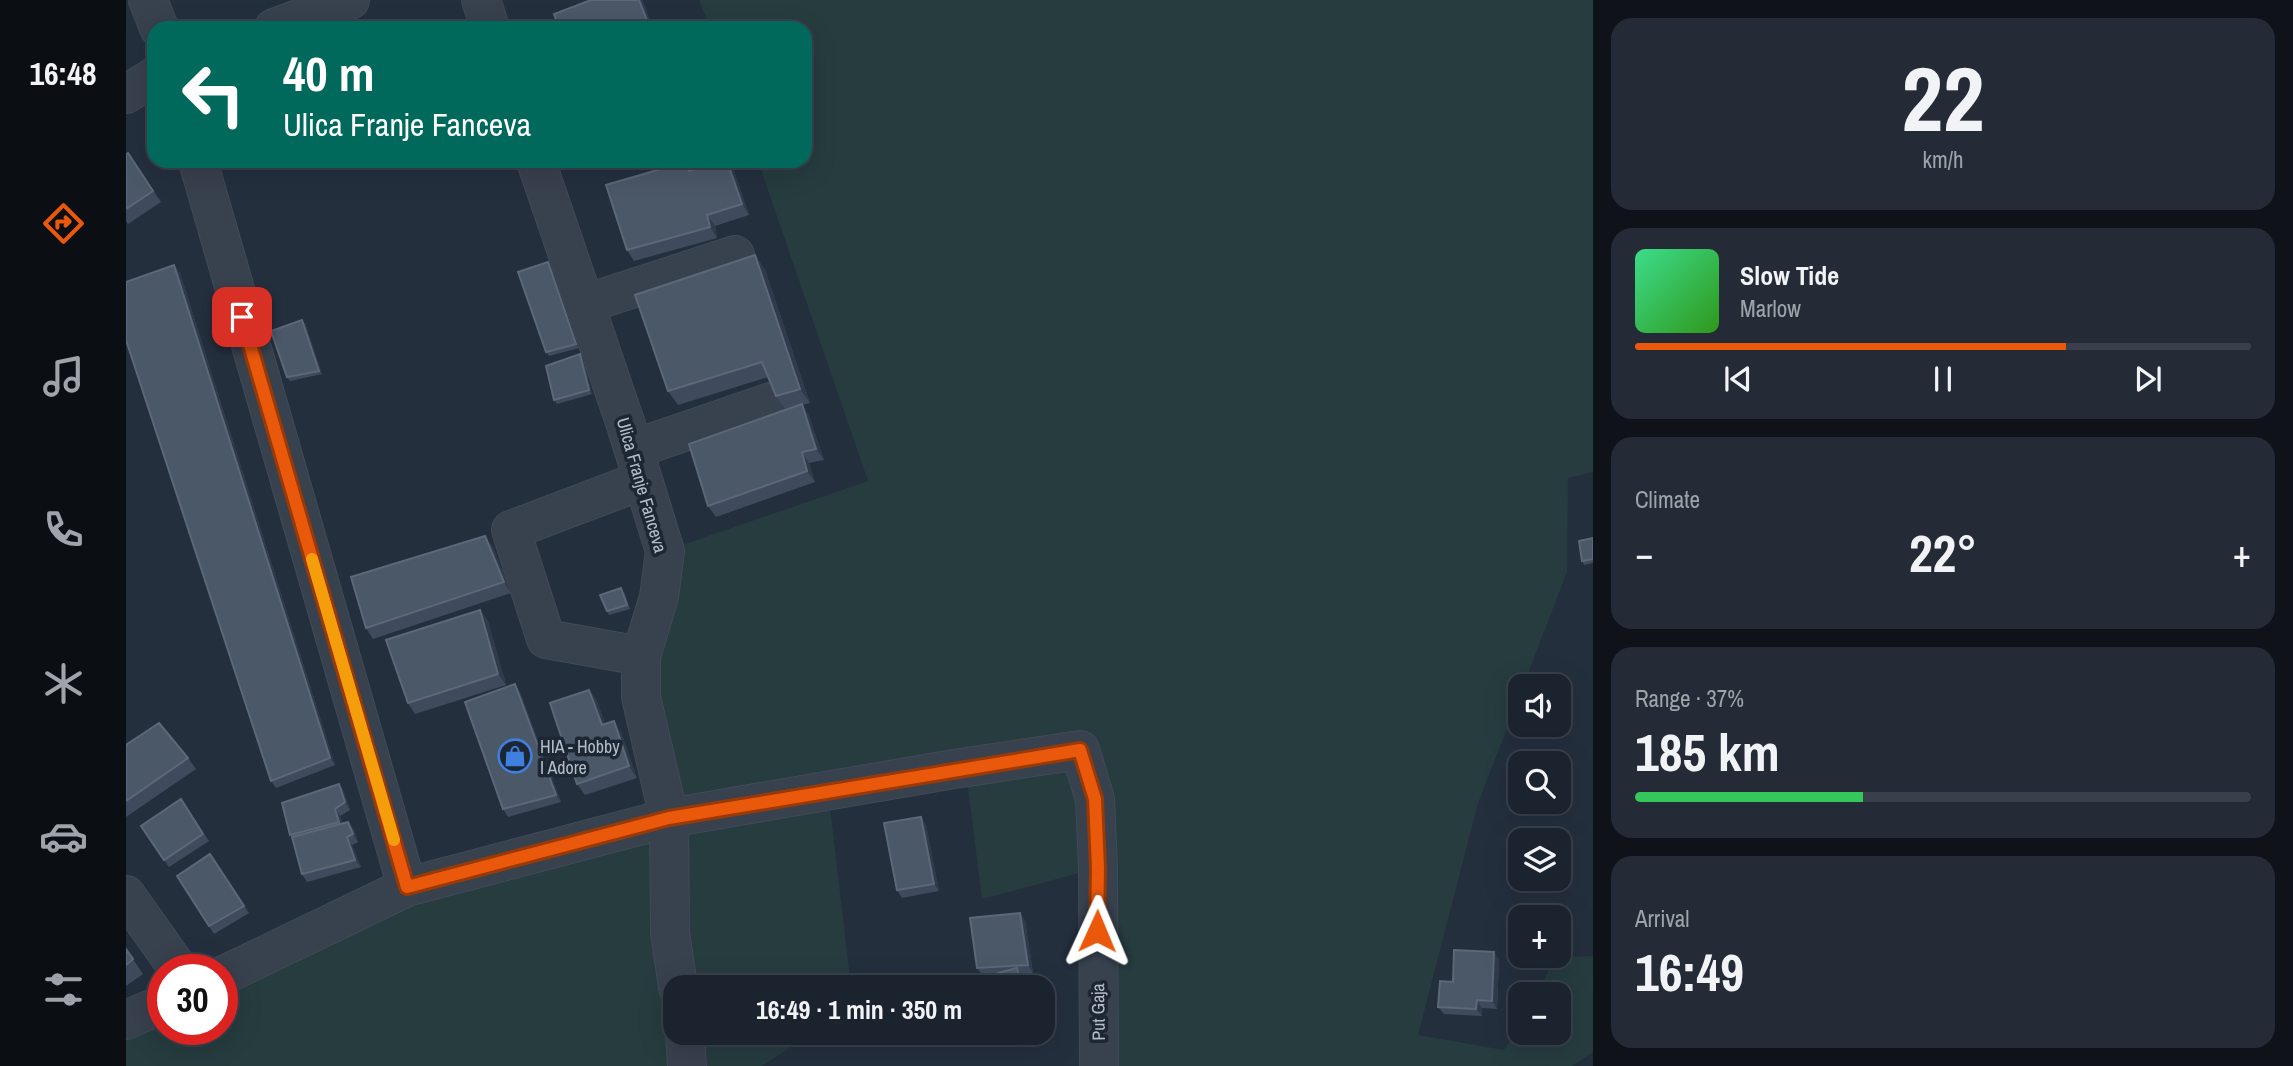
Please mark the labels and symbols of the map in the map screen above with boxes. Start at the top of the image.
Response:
pin [212,287,272,347]
street label: Ulica Franje Fanceva [611,414,673,556]
place label: HIA - Hobby I Adore [540,734,620,780]
shop icon: HIA - Hobby I Adore [496,737,534,775]
position arrow [1060,894,1134,968]
speed limit sign: 30 [147,954,238,1045]
street label: Put Gaja [1085,983,1111,1041]

